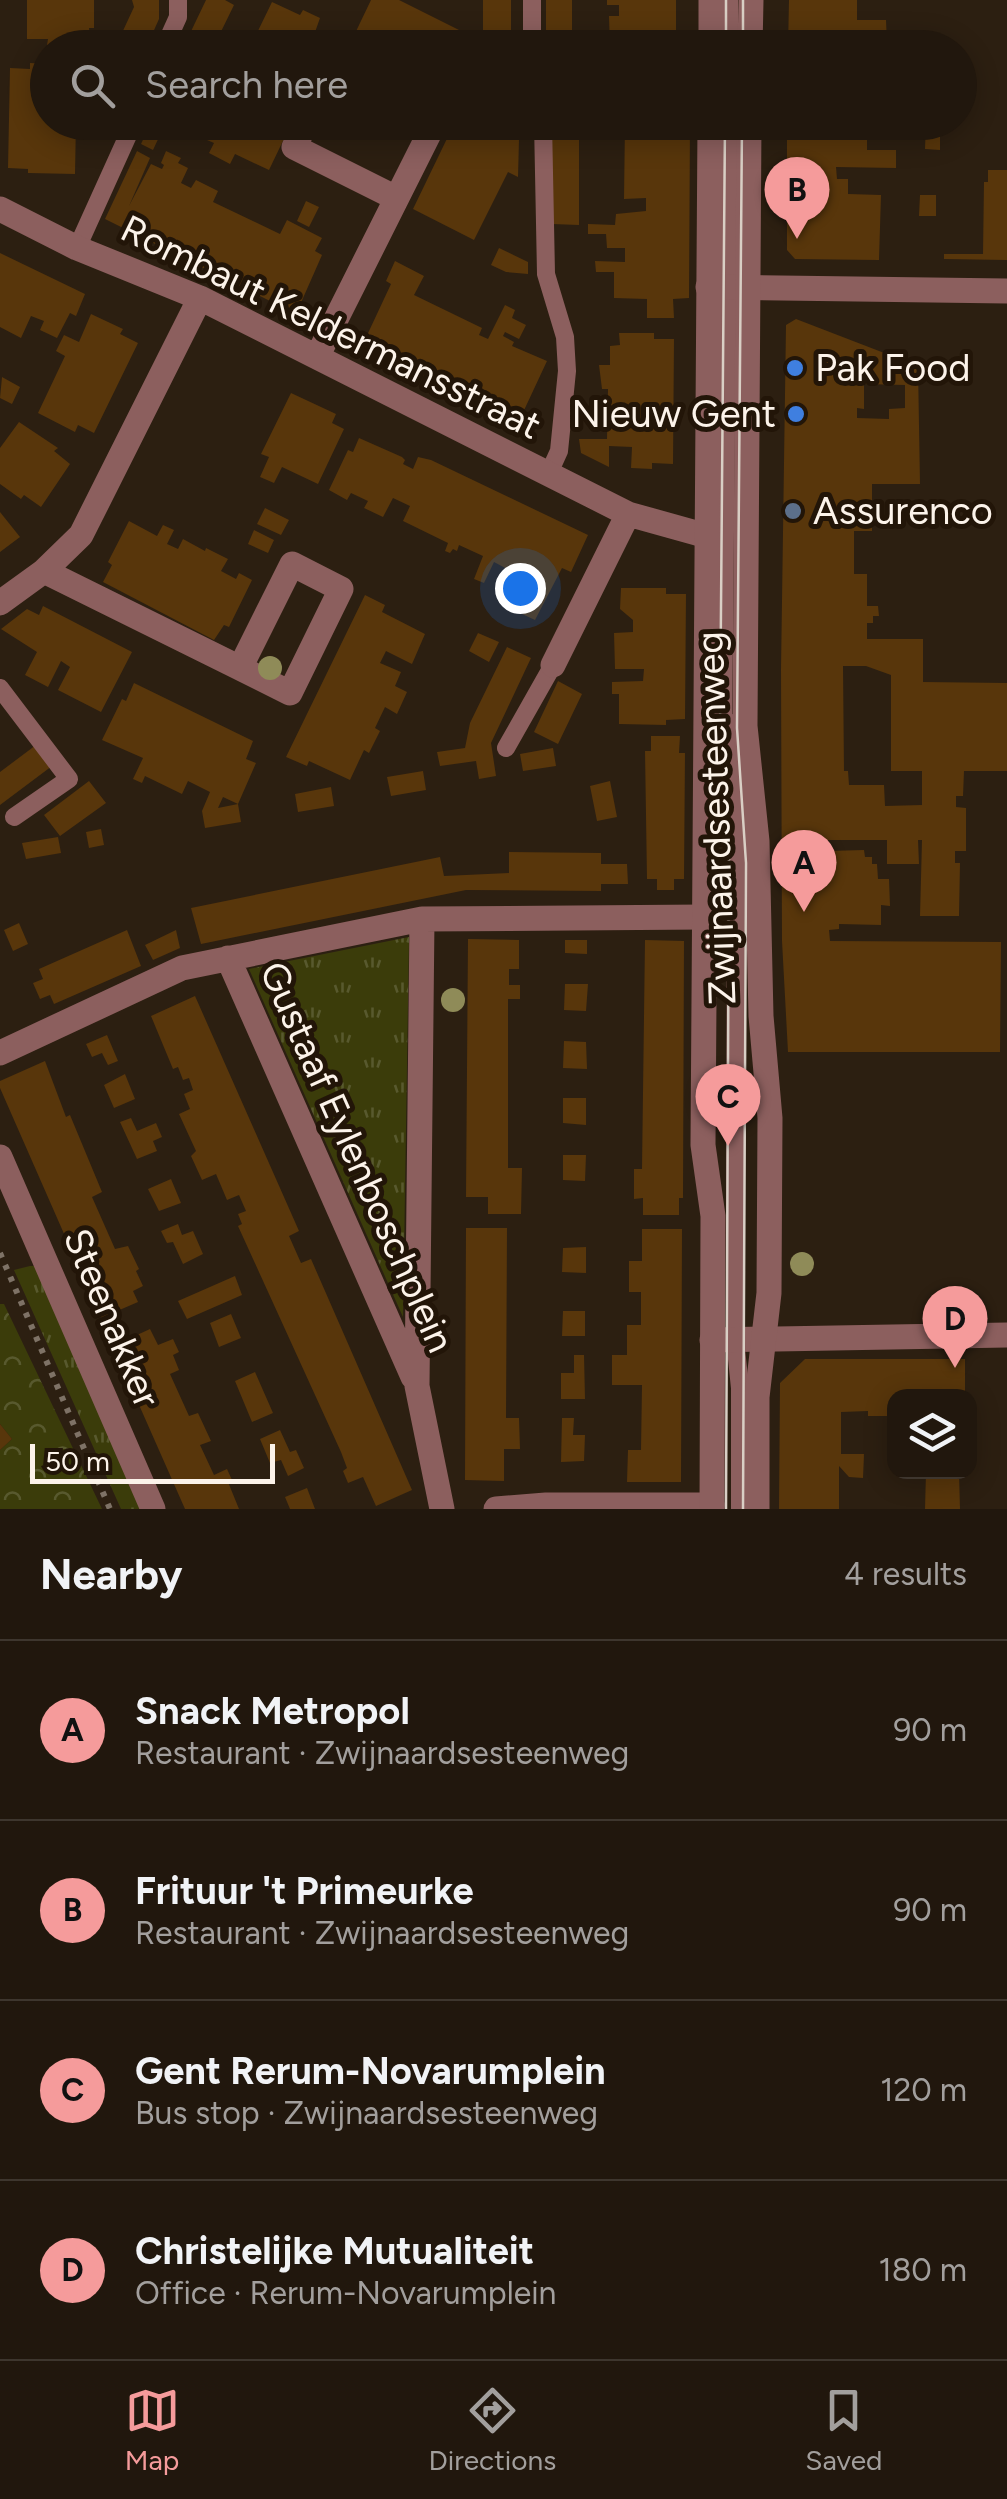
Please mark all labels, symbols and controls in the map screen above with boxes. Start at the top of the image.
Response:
search box [30,30,977,140]
icon: search [65,58,120,113]
text: Search here [145,62,348,108]
pin: B [764,156,830,239]
street label: Rombaut Keldermansstraat [114,205,548,449]
place label: Pak Food [815,345,971,391]
marker: Pak Food [784,357,806,379]
place label: Nieuw Gent [571,391,776,437]
marker: Nieuw Gent [785,403,807,425]
place label: Assurenco [813,488,993,534]
marker: Assurenco [782,500,804,522]
your location [495,563,546,614]
street label: Zwijnaardsesteenweg [686,631,746,1005]
pin: A [772,830,836,912]
street label: Gustaaf Eylenboschplein [250,955,464,1359]
pin: C [696,1064,760,1146]
street label: Steenakker [54,1222,170,1414]
pin: D [922,1286,988,1368]
map controls [887,1389,977,1479]
button: layers [887,1389,977,1479]
scale bar [30,1439,275,1484]
text: 50 m [45,1444,110,1478]
text: Nearby [40,1549,182,1600]
text: 4 results [844,1555,967,1593]
text: Snack Metropol [135,1688,410,1734]
text: A [61,1711,84,1749]
text: 90 m [893,1711,967,1749]
text: Restaurant · Zwijnaardsesteenweg [135,1734,629,1772]
text: Frituur 't Primeurke [135,1868,473,1914]
text: B [63,1891,82,1929]
text: 90 m [893,1891,967,1929]
text: Restaurant · Zwijnaardsesteenweg [135,1914,629,1952]
text: Gent Rerum-Novarumplein [135,2048,606,2094]
text: C [61,2071,84,2109]
text: 120 m [880,2071,967,2109]
text: Bus stop · Zwijnaardsesteenweg [135,2094,598,2132]
text: Christelijke Mutualiteit [135,2228,534,2274]
text: D [61,2251,84,2289]
text: 180 m [878,2251,967,2289]
text: Office · Rerum-Novarumplein [135,2274,556,2312]
tab: Map [125,2383,180,2477]
tab: Directions [429,2383,556,2477]
tab: Saved [805,2383,882,2477]

